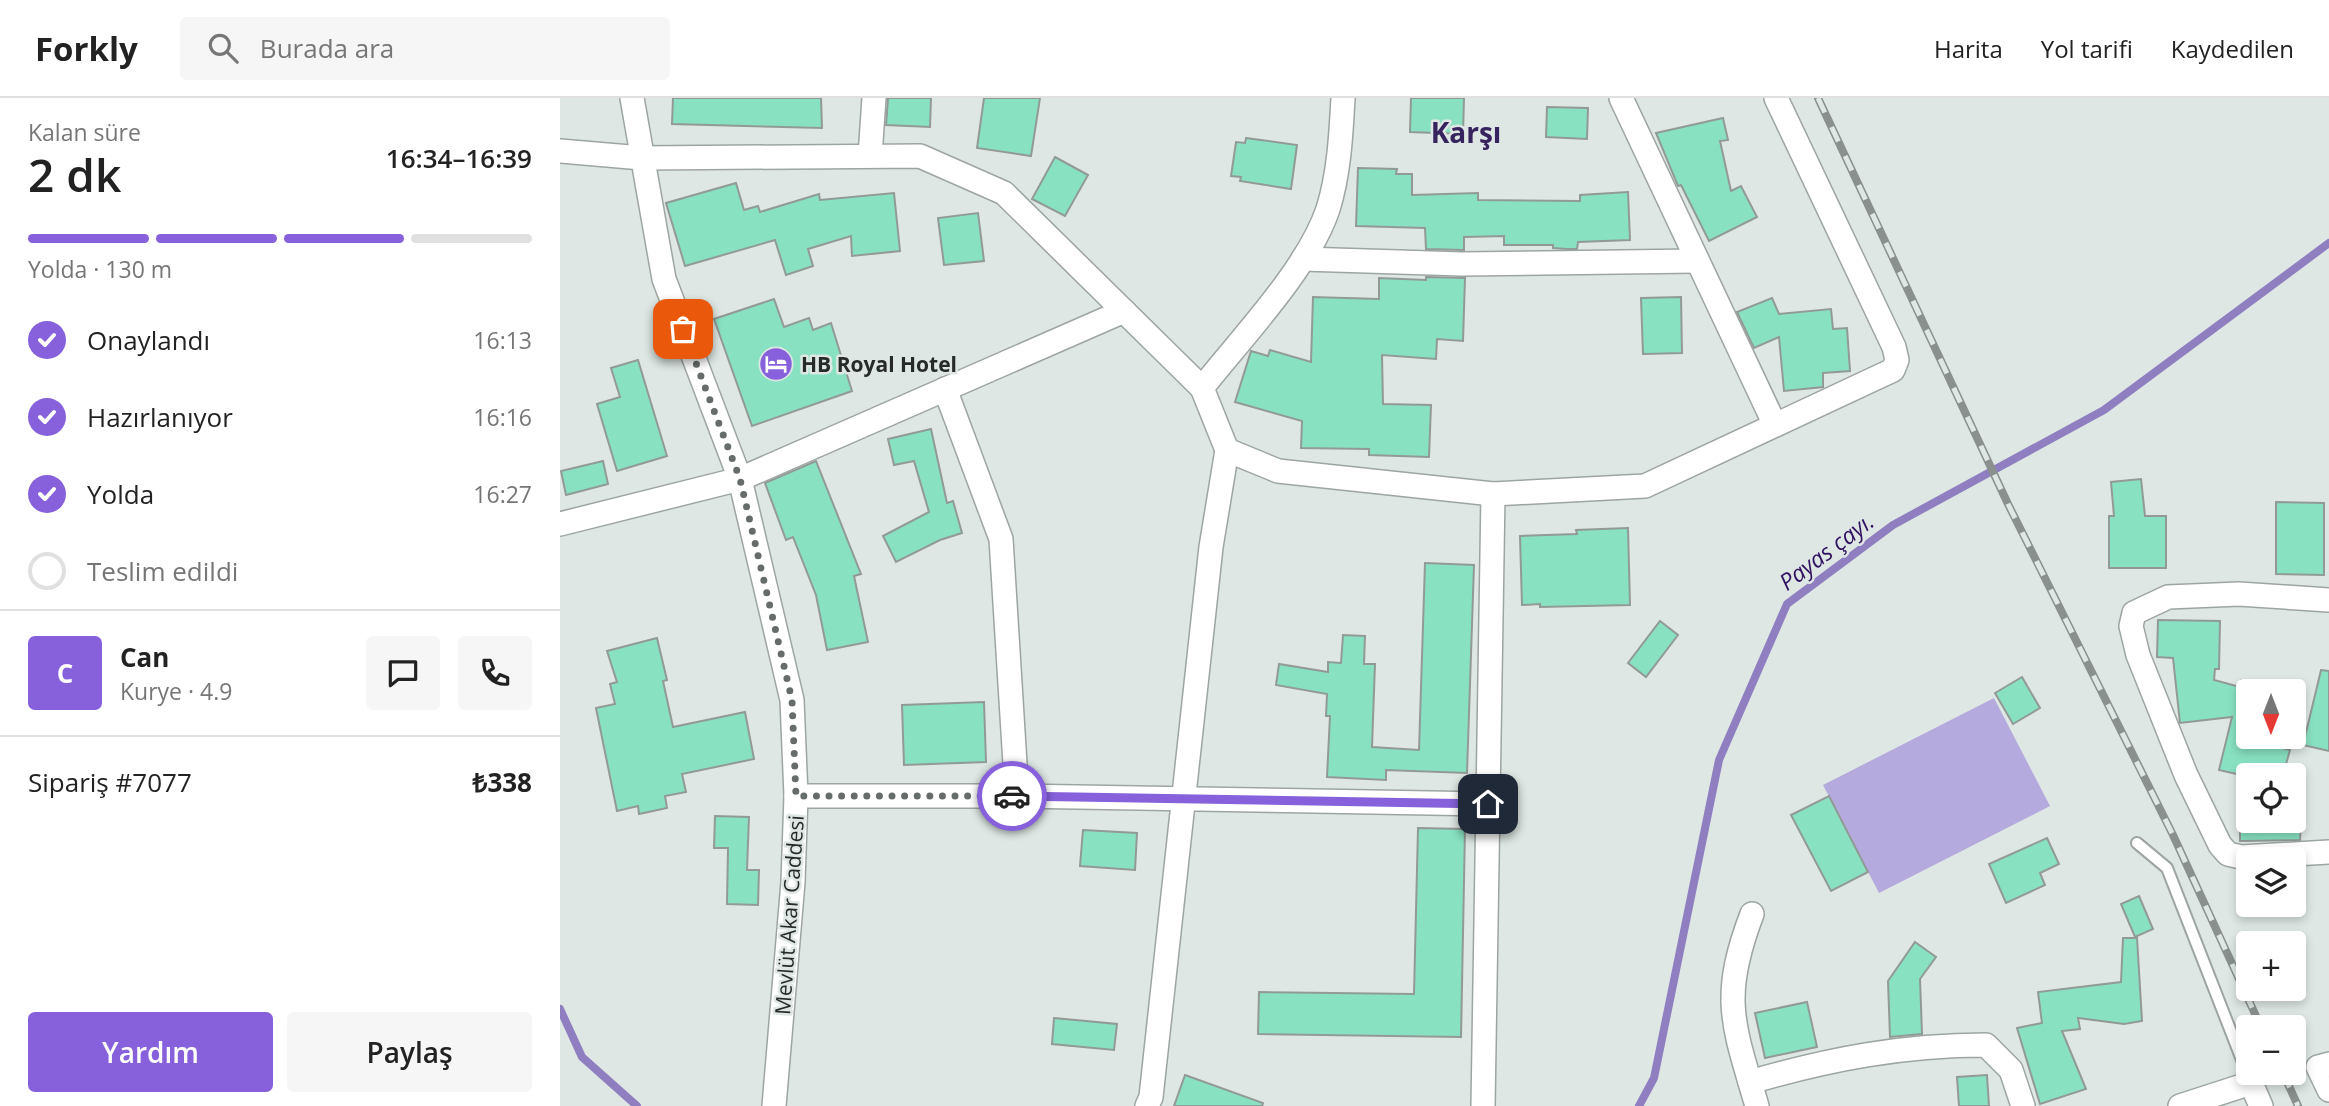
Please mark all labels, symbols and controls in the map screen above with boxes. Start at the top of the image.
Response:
search box [180,17,670,80]
text: Forkly [35,26,138,71]
icon: search [204,29,242,67]
text: Burada ara [260,30,394,66]
text: Harita [1934,32,2003,65]
text: Yol tarifi [2041,32,2133,65]
text: Kaydedilen [2171,32,2294,65]
district label: Karşı [1431,113,1501,151]
text: Kalan süre [28,116,141,148]
text: 16:34–16:39 [386,140,532,176]
text: 2 dk [28,143,121,205]
text: Yolda · 130 m [28,253,172,285]
pin [653,299,713,359]
icon: bag [664,310,702,348]
icon: check [28,321,66,359]
text: Onaylandı [87,322,210,358]
text: 16:13 [473,324,532,356]
hotel icon: HB Royal Hotel [757,345,795,383]
place label: HB Royal Hotel [801,350,957,378]
icon: check [28,398,66,436]
text: Hazırlanıyor [87,399,233,435]
text: 16:16 [473,401,532,433]
icon: check [28,475,66,513]
text: Yolda [87,476,154,512]
text: 16:27 [473,478,532,510]
water label: Payas çayı. [1772,505,1880,597]
text: Teslim edildi [87,553,238,589]
button: chat [366,636,440,710]
button: phone [458,636,532,710]
text: Can [120,639,169,675]
text: C [57,655,73,691]
text: Kurye · 4.9 [120,675,232,707]
north arrow [2236,679,2306,749]
map controls [2236,679,2306,1085]
courier [977,761,1047,831]
button: locate [2236,763,2306,833]
text: Sipariş #7077 [28,764,192,800]
text: ₺338 [473,764,532,800]
pin [1458,774,1518,834]
icon: car [993,777,1031,815]
icon: home [1469,785,1507,823]
street label: Mevlüt Akar Caddesi [768,814,810,1016]
button: layers [2236,847,2306,917]
button: + [2236,931,2306,1001]
button: Yardım [28,1012,273,1092]
button: Paylaş [287,1012,532,1092]
button: − [2236,1015,2306,1085]

